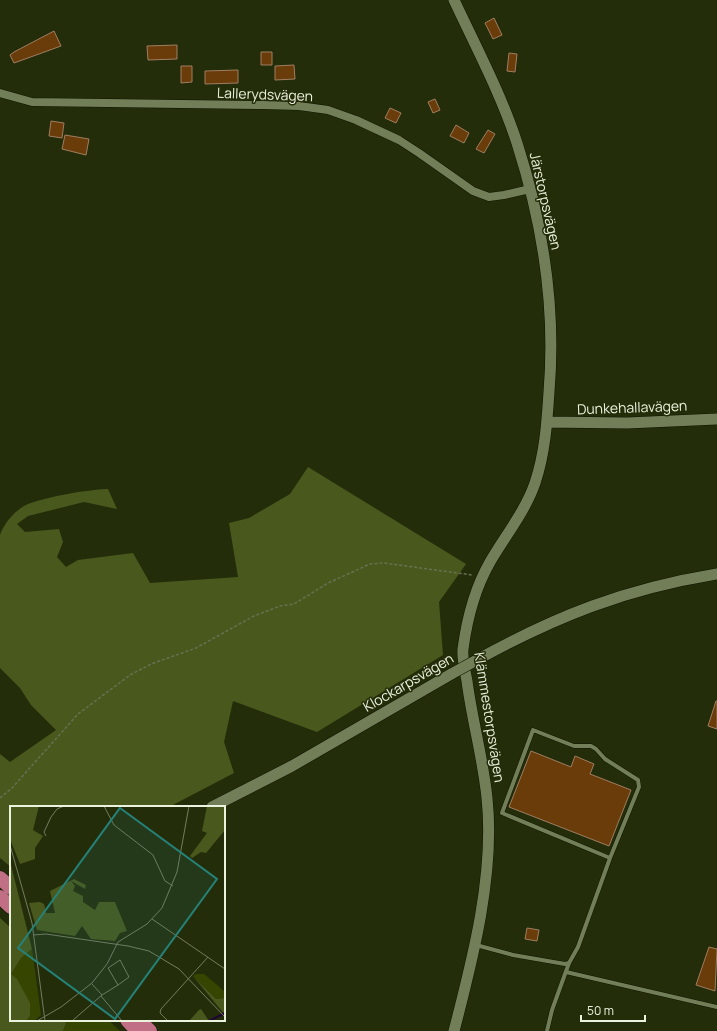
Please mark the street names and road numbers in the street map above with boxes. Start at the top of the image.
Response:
street label: Lallerydsvägen [217,83,313,105]
street label: Järstorpsvägen [526,150,566,252]
street label: Dunkehallavägen [577,396,687,418]
street label: Klockarpsvägen [359,648,457,716]
street label: Klämmestorpsvägen [470,651,510,783]

